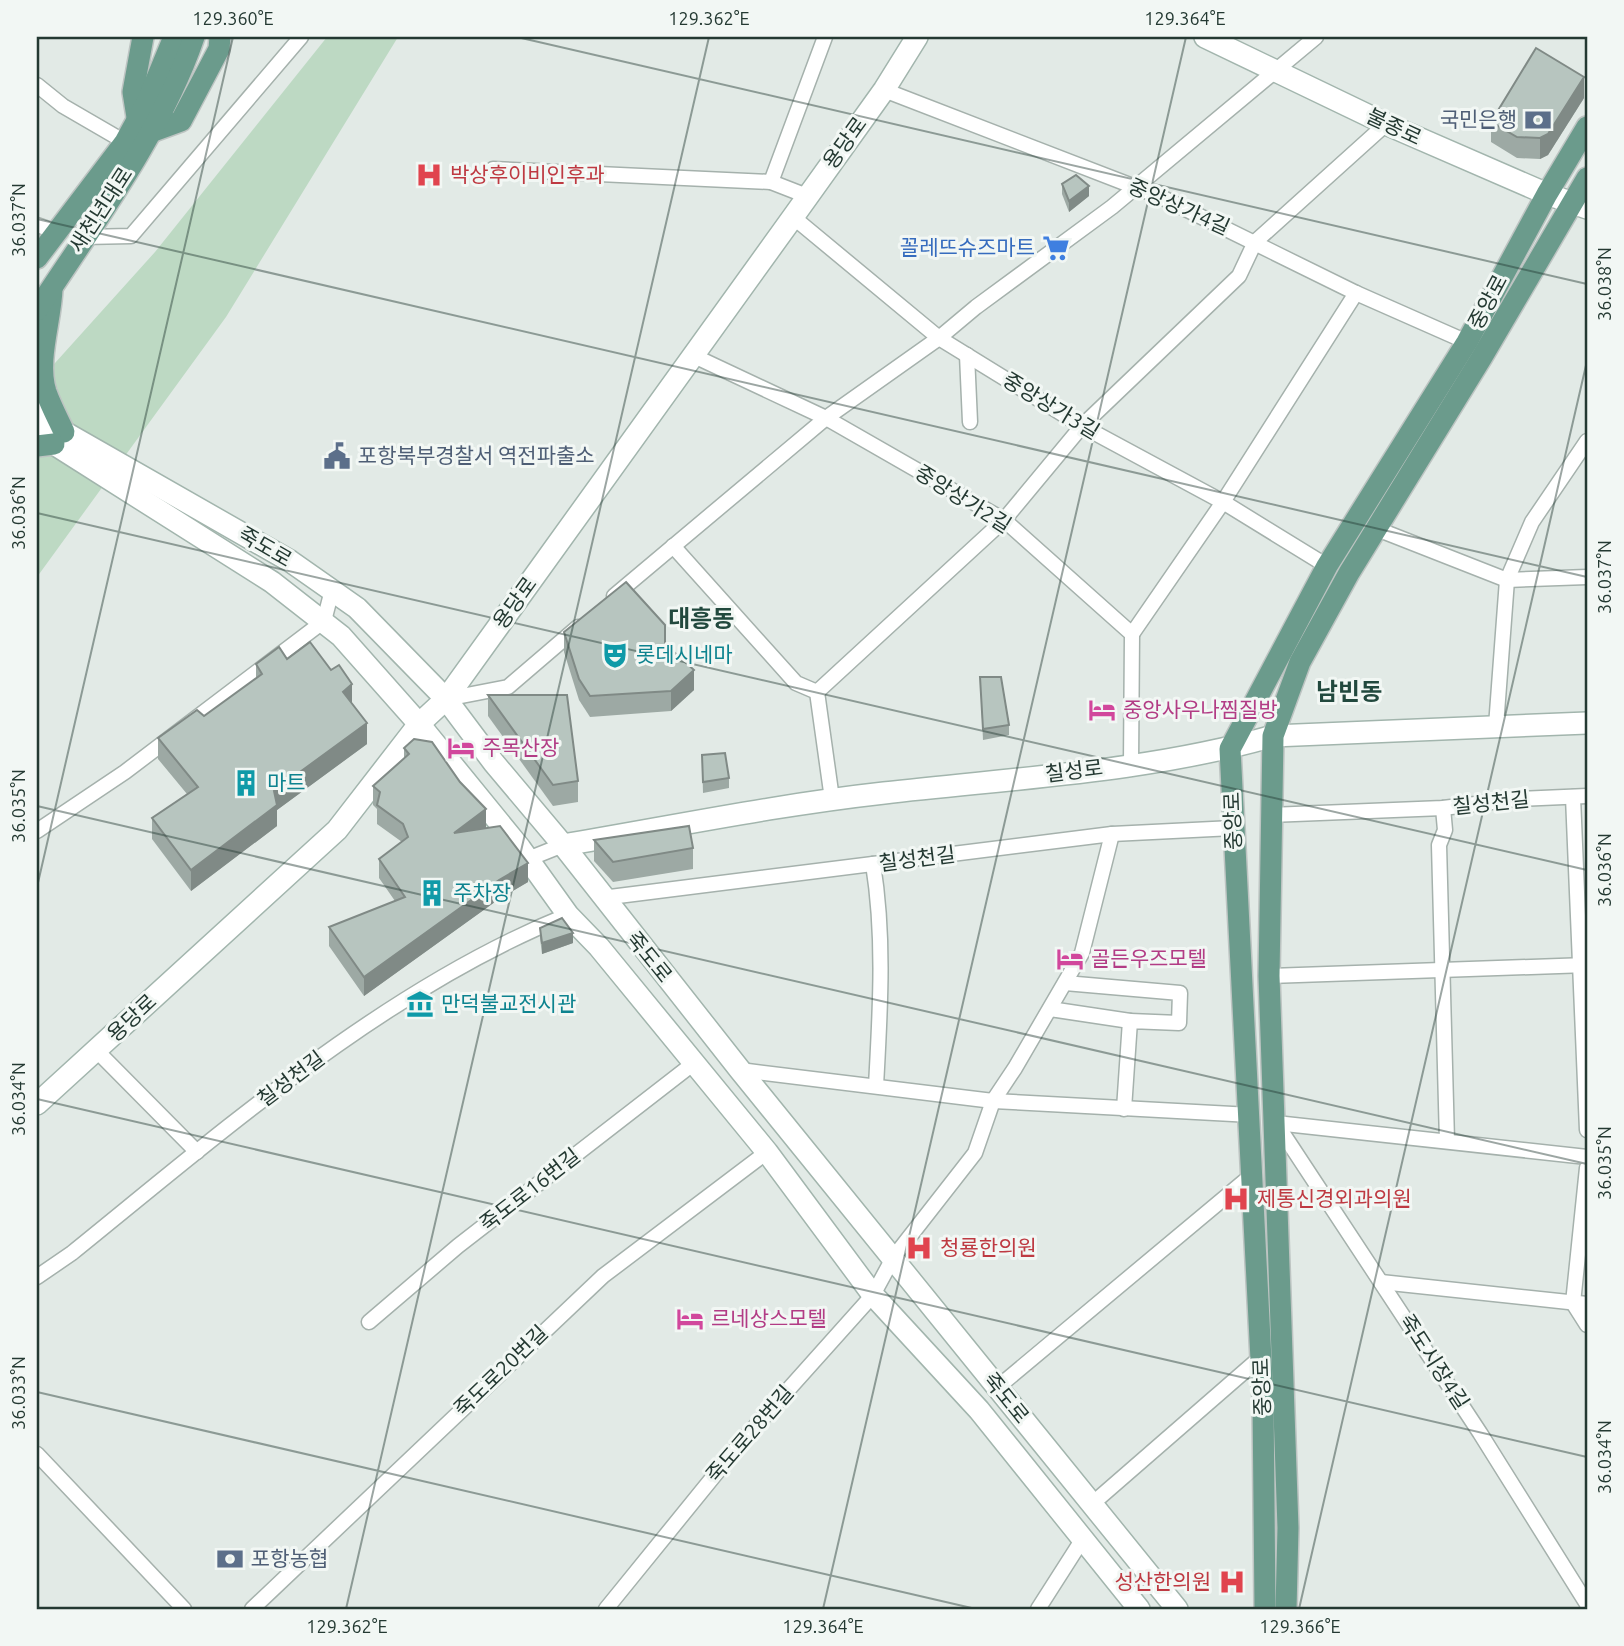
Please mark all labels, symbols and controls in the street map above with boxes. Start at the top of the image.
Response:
text: 129.360°E [192,8,274,28]
text: 129.362°E [668,8,750,28]
text: 129.364°E [1144,8,1226,28]
street label: 불종로 [1363,103,1426,149]
bank icon: 국민은행 [1523,105,1553,135]
place label: 국민은행 [1440,107,1517,131]
street label: 용당로 [817,112,871,173]
hospital icon: 박상후이비인후과 [414,160,444,190]
street label: 새천년대로 [64,162,137,257]
place label: 박상후이비인후과 [450,162,605,186]
street label: 중앙상가4길 [1125,173,1234,239]
text: 36.037°N [8,183,28,257]
supermarket icon: 꼴레뜨슈즈마트 [1041,233,1071,263]
place label: 꼴레뜨슈즈마트 [900,235,1035,259]
text: 36.038°N [1594,247,1614,321]
street label: 중앙로 [1463,270,1511,333]
street label: 중앙상가3길 [999,367,1104,443]
public building icon: 포항북부경찰서 역전파출소 [322,441,352,471]
place label: 포항북부경찰서 역전파출소 [358,443,595,467]
street label: 중앙상가2길 [911,459,1016,537]
text: 36.036°N [8,476,28,550]
street label: 죽도로 [234,521,297,571]
text: 36.037°N [1594,540,1614,614]
street label: 용당로 [487,572,541,633]
district label: 대흥동 [668,605,734,632]
theatre icon: 롯데시네마 [600,640,630,670]
place label: 롯데시네마 [636,642,733,666]
district label: 남빈동 [1316,678,1382,705]
hotel icon: 중앙사우나찜질방 [1087,695,1117,725]
place label: 중앙사우나찜질방 [1123,697,1278,721]
hotel icon: 주목산장 [446,733,476,763]
place label: 주목산장 [482,735,559,759]
street label: 칠성로 [1044,755,1104,785]
building icon: 마트 [231,768,261,798]
text: 36.035°N [8,769,28,843]
place label: 마트 [267,770,306,794]
street label: 칠성천길 [1451,786,1531,818]
street label: 중앙로 [1219,792,1245,850]
text: 36.036°N [1594,833,1614,907]
street label: 칠성천길 [877,841,957,875]
building icon: 주차장 [417,878,447,908]
place label: 주차장 [453,880,511,904]
street label: 죽도로 [622,926,677,986]
hotel icon: 골든우즈모텔 [1055,944,1085,974]
place label: 골든우즈모텔 [1091,946,1207,970]
street label: 용당로 [102,989,161,1046]
museum icon: 만덕불교전시관 [405,989,435,1019]
place label: 만덕불교전시관 [441,991,576,1015]
street label: 칠성천길 [252,1045,328,1111]
text: 36.034°N [8,1062,28,1136]
text: 36.035°N [1594,1126,1614,1200]
street label: 죽도로16번길 [475,1143,584,1236]
hospital icon: 제통신경외과의원 [1221,1184,1251,1214]
place label: 제통신경외과의원 [1257,1186,1412,1210]
hospital icon: 청룡한의원 [904,1233,934,1263]
place label: 청룡한의원 [940,1235,1037,1259]
hotel icon: 르네상스모텔 [675,1304,705,1334]
place label: 르네상스모텔 [711,1306,827,1330]
street label: 죽도시장4길 [1395,1309,1474,1413]
street label: 죽도로20번길 [449,1320,552,1421]
text: 36.033°N [8,1356,28,1430]
street label: 중앙로 [1248,1358,1274,1416]
street label: 죽도로 [979,1367,1034,1427]
street label: 죽도로28번길 [701,1380,798,1487]
text: 36.034°N [1594,1420,1614,1494]
bank icon: 포항농협 [215,1544,245,1574]
place label: 포항농협 [251,1546,328,1570]
hospital icon: 성산한의원 [1217,1567,1247,1597]
place label: 성산한의원 [1114,1569,1211,1593]
text: 129.362°E [306,1616,388,1636]
text: 129.364°E [782,1616,864,1636]
text: 129.366°E [1259,1616,1341,1636]

